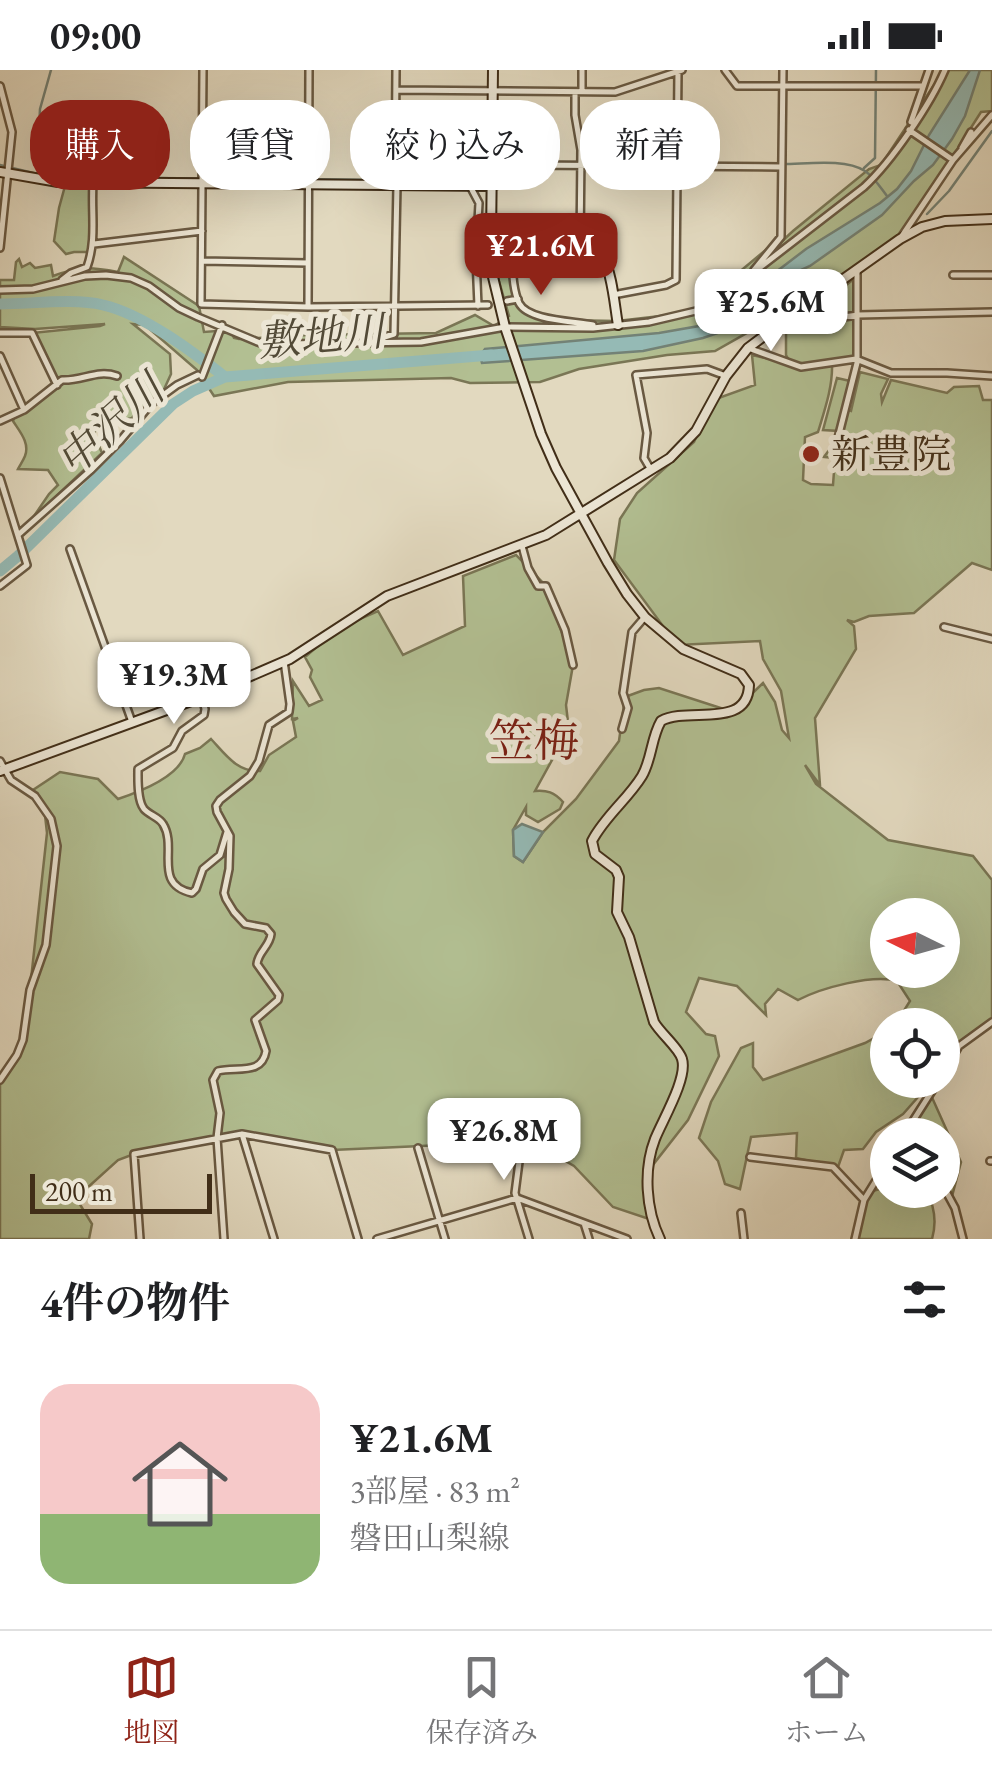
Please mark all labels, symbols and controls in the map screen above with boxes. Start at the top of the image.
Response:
text: 09:00 [50,11,141,60]
chip: 購入 [30,100,170,190]
chip: 賃貸 [190,100,330,190]
chip: 絞り込み [350,100,560,190]
chip: 新着 [580,100,720,190]
pin: ¥21.6M [460,213,622,298]
text: ¥21.6M [487,224,595,266]
pin: ¥25.6M [690,269,852,354]
text: ¥25.6M [717,280,825,322]
water label: 敷地川 [256,303,390,369]
water label: 中沢川 [45,360,178,488]
place label: 新豊院 [831,428,951,480]
marker: 新豊院 [800,443,822,465]
pin: ¥19.3M [93,642,255,727]
text: ¥19.3M [120,653,228,695]
district label: 笠梅 [489,711,579,769]
north arrow [870,898,960,988]
map controls [870,898,960,1208]
button: locate [870,1008,960,1098]
pin: ¥26.8M [423,1098,585,1183]
text: ¥26.8M [450,1109,558,1151]
button: layers [870,1118,960,1208]
scale bar [30,1169,212,1214]
text: 200 m [45,1173,113,1209]
icon: filters [897,1272,952,1327]
text: 4件の物件 [40,1275,230,1330]
text: ¥21.6M [350,1410,493,1465]
icon: home [120,1424,240,1544]
text: 3部屋 · 83 m² [350,1470,520,1512]
text: 磐田山梨線 [350,1517,510,1559]
tab: 地図 [123,1650,179,1750]
tab: 保存済み [426,1650,538,1750]
tab: ホーム [785,1650,869,1750]

